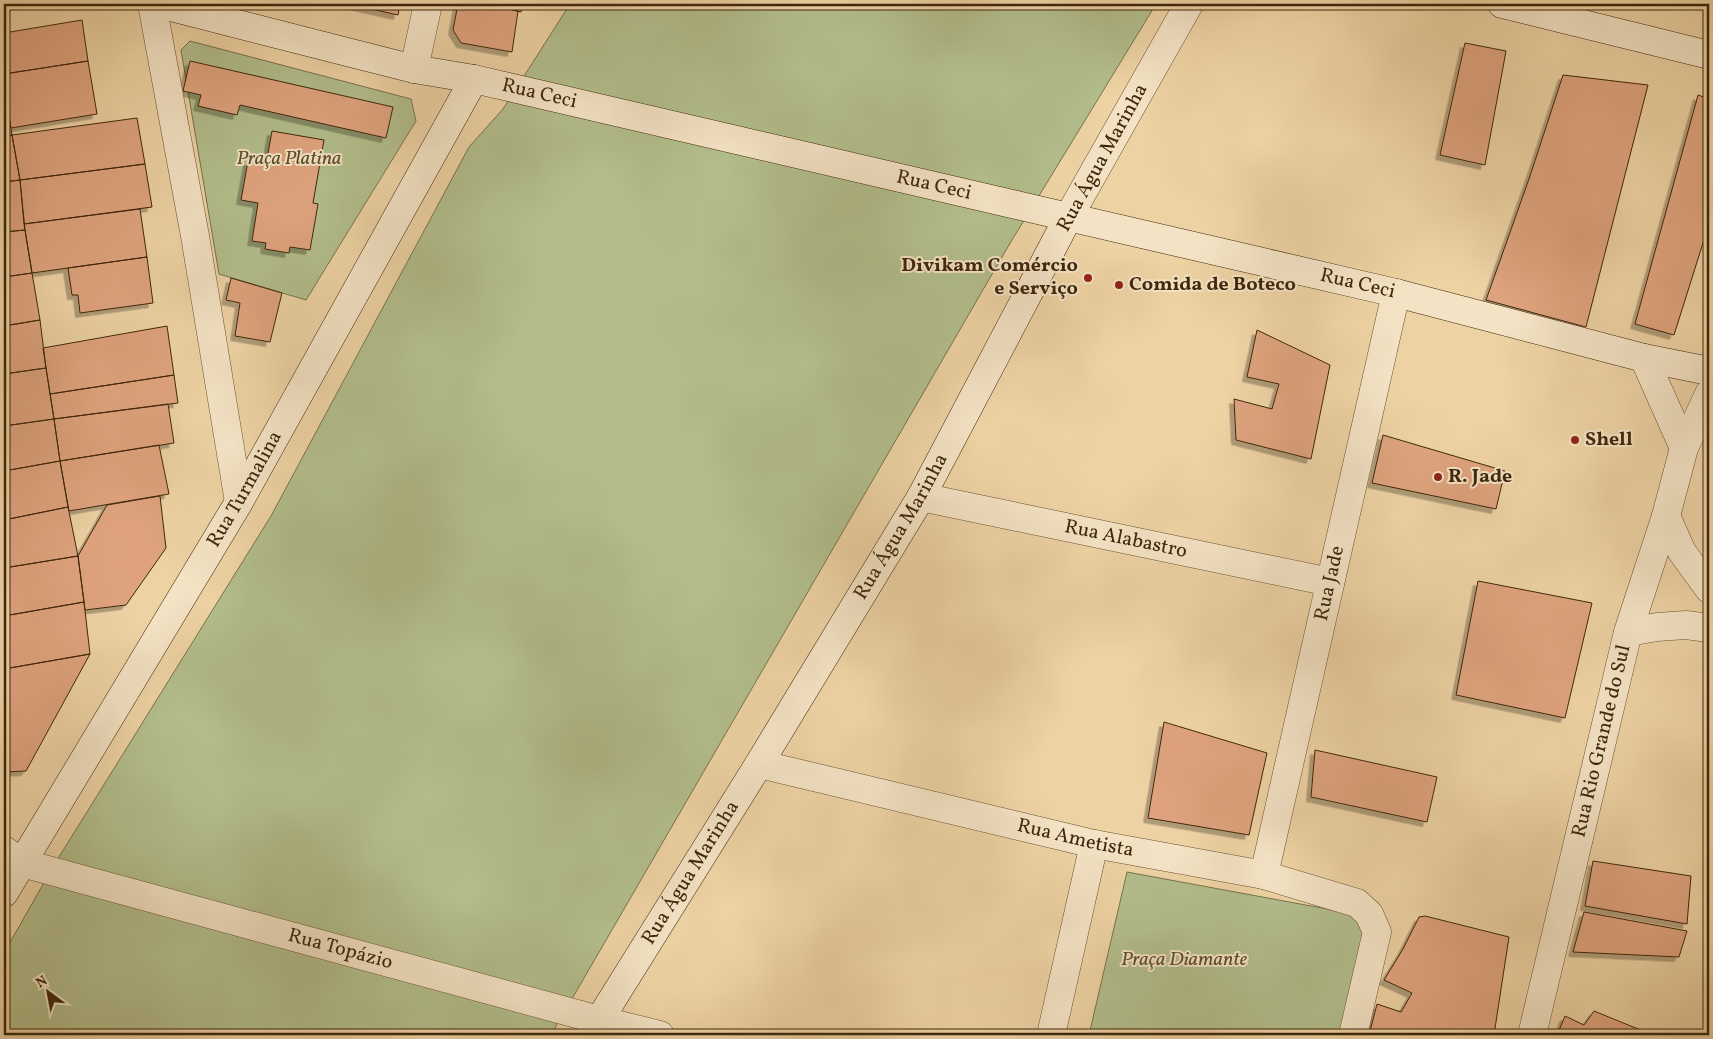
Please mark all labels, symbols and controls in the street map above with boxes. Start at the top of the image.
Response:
street label: Rua Ceci [499,72,580,116]
street label: Rua Água Marinha [1051,79,1155,237]
park label: Praça Platina [237,145,342,173]
street label: Rua Ceci [893,163,974,208]
place label: Divikam Comércio e Serviço [901,252,1078,303]
street label: Rua Ceci [1317,262,1398,306]
place label: Comida de Boteco [1129,271,1296,299]
marker: Divikam Comércio e Serviço [1082,272,1094,284]
marker: Comida de Boteco [1113,279,1125,291]
street label: Rua Turmalina [201,426,290,553]
place label: Shell [1585,426,1633,454]
marker: Shell [1569,434,1581,446]
street label: Rua Água Marinha [848,449,955,605]
place label: R. Jade [1448,463,1512,491]
marker: R. Jade [1432,471,1444,483]
street label: Rua Alabastro [1062,513,1189,566]
street label: Rua Jade [1308,543,1352,624]
street label: Rua Rio Grande do Sul [1566,642,1638,840]
street label: Rua Água Marinha [635,795,747,951]
street label: Rua Ametista [1014,812,1136,865]
street label: Rua Topázio [285,922,396,977]
park label: Praça Diamante [1121,946,1248,974]
north arrow [22,966,72,1016]
text: N [33,971,51,993]

